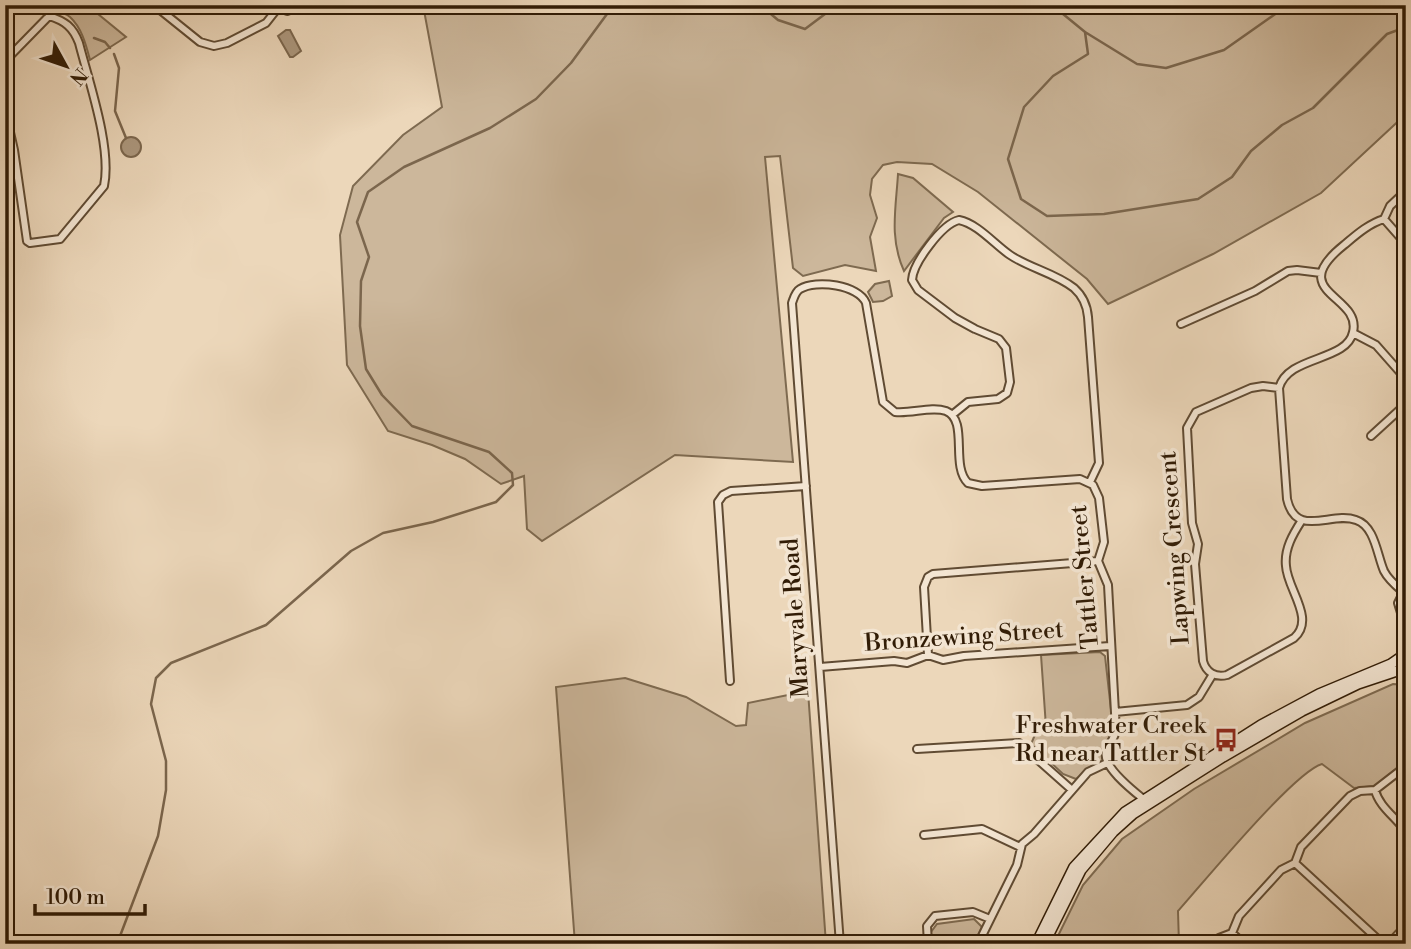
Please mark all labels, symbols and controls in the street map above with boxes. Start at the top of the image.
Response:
north arrow [32,32,102,102]
text: N [64,63,92,90]
street label: Lapwing Crescent [1153,450,1197,646]
street label: Tattler Street [1064,503,1106,650]
street label: Maryvale Road [775,537,817,699]
street label: Bronzewing Street [862,615,1065,659]
place label: Freshwater Creek Rd near Tattler St [1015,711,1207,769]
bus stop icon: Freshwater Creek Rd near Tattler St [1212,726,1240,754]
scale bar [35,872,145,916]
text: 100 m [46,885,105,911]

